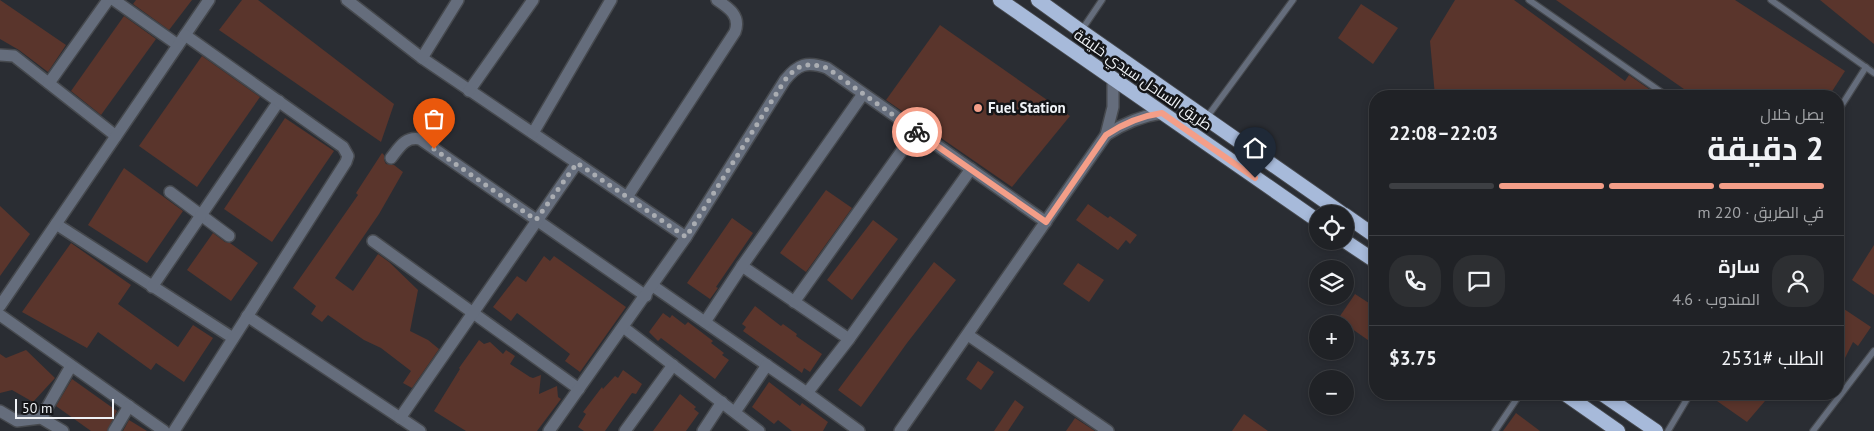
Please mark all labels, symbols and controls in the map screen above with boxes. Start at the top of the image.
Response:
street label: طريق الساحل سيدي خليفة [1069,25,1216,137]
pin [413,98,455,149]
place label: Fuel Station [988,98,1066,117]
marker: Fuel Station [972,102,984,114]
text: يصل خلال [1760,104,1824,124]
icon: bag [420,105,448,133]
courier [892,107,942,157]
icon: bike [903,118,931,146]
text: 22:03–22:08 [1389,121,1498,145]
pin [1234,127,1276,178]
text: 2 دقيقة [1707,127,1824,169]
icon: home [1241,134,1269,162]
text: في الطريق · 220 m [1697,202,1824,222]
map controls [1309,205,1354,415]
button: locate [1309,205,1354,250]
text: سارة [1718,254,1760,278]
button: phone [1389,255,1441,307]
button: chat [1453,255,1505,307]
button: person [1772,255,1824,307]
button: layers [1309,260,1354,305]
text: المندوب · 4.6 [1672,289,1760,309]
button: + [1309,315,1354,360]
text: $3.75 [1389,346,1437,370]
text: الطلب #2531 [1721,346,1824,370]
button: − [1309,370,1354,415]
scale bar [15,396,114,419]
text: 50 m [22,399,52,417]

